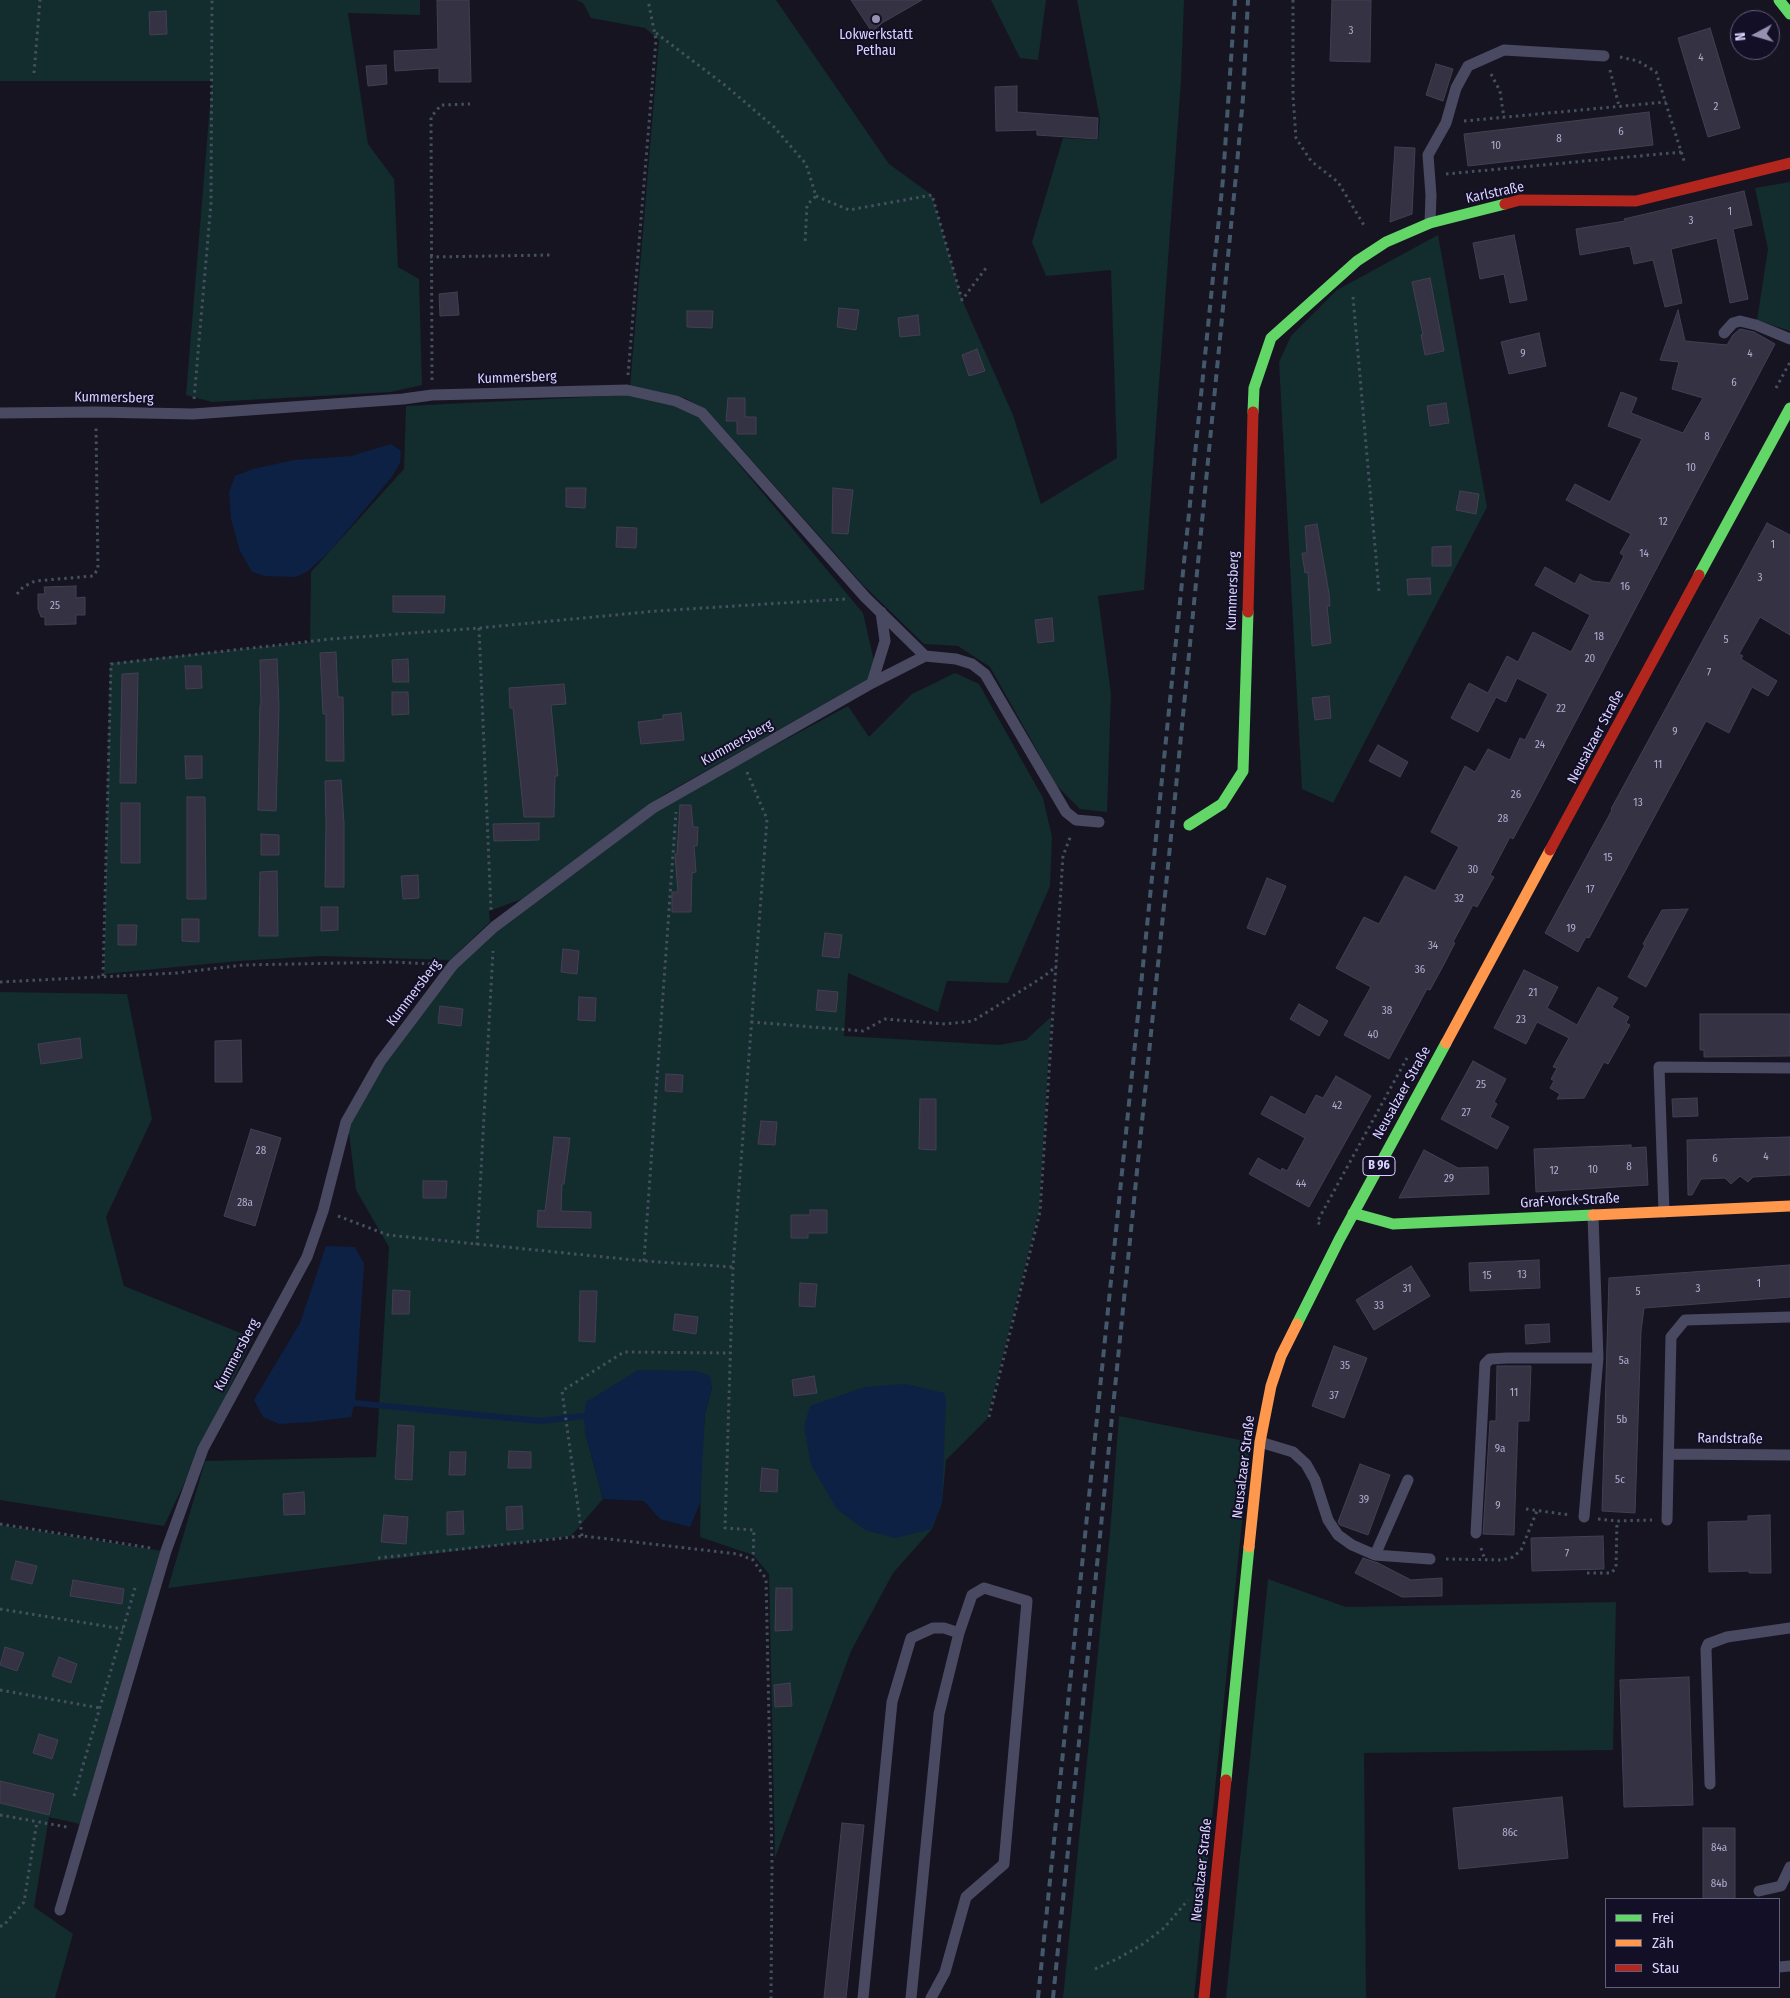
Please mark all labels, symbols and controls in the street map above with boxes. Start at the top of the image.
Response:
north arrow [1730,10,1780,60]
marker: Lokwerkstatt Pethau [870,13,882,25]
house number: 3 [1349,24,1353,38]
place label: Lokwerkstatt Pethau [839,27,913,59]
text: N [1732,31,1749,42]
house number: 4 [1698,51,1704,65]
house number: 2 [1714,100,1718,114]
house number: 6 [1618,125,1624,139]
house number: 8 [1556,132,1562,146]
house number: 10 [1491,139,1501,153]
street label: Karlstraße [1464,179,1526,207]
house number: 1 [1728,205,1732,219]
house number: 3 [1689,214,1693,228]
house number: 9 [1520,347,1526,361]
house number: 4 [1747,347,1753,361]
street label: Kummersberg [477,368,557,388]
house number: 6 [1731,376,1737,390]
street label: Kummersberg [74,389,154,407]
house number: 8 [1704,430,1710,444]
house number: 10 [1686,461,1696,475]
house number: 12 [1658,515,1668,529]
house number: 1 [1771,538,1775,552]
house number: 14 [1639,547,1649,561]
street label: Kummersberg [1223,551,1243,631]
house number: 3 [1758,571,1762,585]
house number: 16 [1620,580,1630,594]
house number: 25 [50,599,60,613]
house number: 18 [1594,630,1604,644]
house number: 5 [1723,633,1729,647]
house number: 20 [1585,652,1595,666]
house number: 7 [1707,666,1711,680]
street label: Neusalzaer Straße [1564,687,1628,787]
house number: 22 [1556,702,1566,716]
street label: Kummersberg [698,716,776,770]
house number: 9 [1672,725,1678,739]
house number: 24 [1535,738,1545,752]
house number: 11 [1654,758,1662,772]
house number: 26 [1511,788,1521,802]
house number: 13 [1633,796,1643,810]
house number: 28 [1498,812,1508,826]
house number: 15 [1603,851,1613,865]
house number: 30 [1468,863,1478,877]
house number: 17 [1586,883,1594,897]
house number: 32 [1454,892,1464,906]
house number: 19 [1566,922,1576,936]
house number: 34 [1428,939,1438,953]
street label: Kummersberg [383,956,445,1030]
house number: 36 [1415,963,1425,977]
house number: 21 [1529,986,1537,1000]
house number: 38 [1382,1004,1392,1018]
house number: 23 [1516,1013,1526,1027]
house number: 40 [1367,1028,1379,1042]
street label: Neusalzaer Straße [1370,1044,1434,1142]
house number: 25 [1476,1078,1486,1092]
house number: 42 [1332,1099,1342,1113]
house number: 27 [1461,1106,1471,1120]
house number: 28 [256,1144,266,1158]
house number: 4 [1763,1150,1769,1164]
house number: 6 [1712,1152,1718,1166]
road number: B 96 [1363,1156,1395,1176]
house number: 8 [1626,1160,1632,1174]
house number: 10 [1588,1163,1598,1177]
house number: 12 [1549,1164,1559,1178]
house number: 29 [1444,1172,1454,1186]
house number: 44 [1296,1177,1306,1191]
street label: Graf-Yorck-Straße [1520,1190,1620,1212]
house number: 28a [237,1196,253,1210]
house number: 13 [1517,1268,1527,1282]
house number: 15 [1482,1269,1492,1283]
house number: 1 [1757,1277,1761,1291]
house number: 31 [1403,1282,1411,1296]
house number: 3 [1696,1282,1700,1296]
house number: 5 [1635,1285,1641,1299]
house number: 33 [1374,1299,1384,1313]
street label: Kummersberg [211,1316,263,1394]
house number: 5a [1619,1354,1629,1368]
house number: 35 [1340,1359,1350,1373]
house number: 11 [1510,1386,1518,1400]
house number: 37 [1329,1389,1339,1403]
house number: 5b [1617,1413,1627,1427]
street label: Neusalzaer Straße [1229,1414,1259,1520]
street label: Randstraße [1697,1430,1763,1448]
house number: 9a [1495,1442,1505,1456]
house number: 5c [1615,1473,1625,1487]
house number: 39 [1359,1493,1369,1507]
house number: 9 [1495,1499,1501,1513]
house number: 7 [1565,1547,1569,1561]
street label: Neusalzaer Straße [1188,1818,1216,1922]
house number: 86c [1502,1826,1518,1840]
house number: 84a [1711,1841,1727,1855]
house number: 84b [1711,1877,1727,1891]
legend [1605,1898,1780,1988]
text: Frei [1652,1909,1674,1927]
text: Zäh [1652,1934,1674,1952]
text: Stau [1652,1959,1679,1977]

